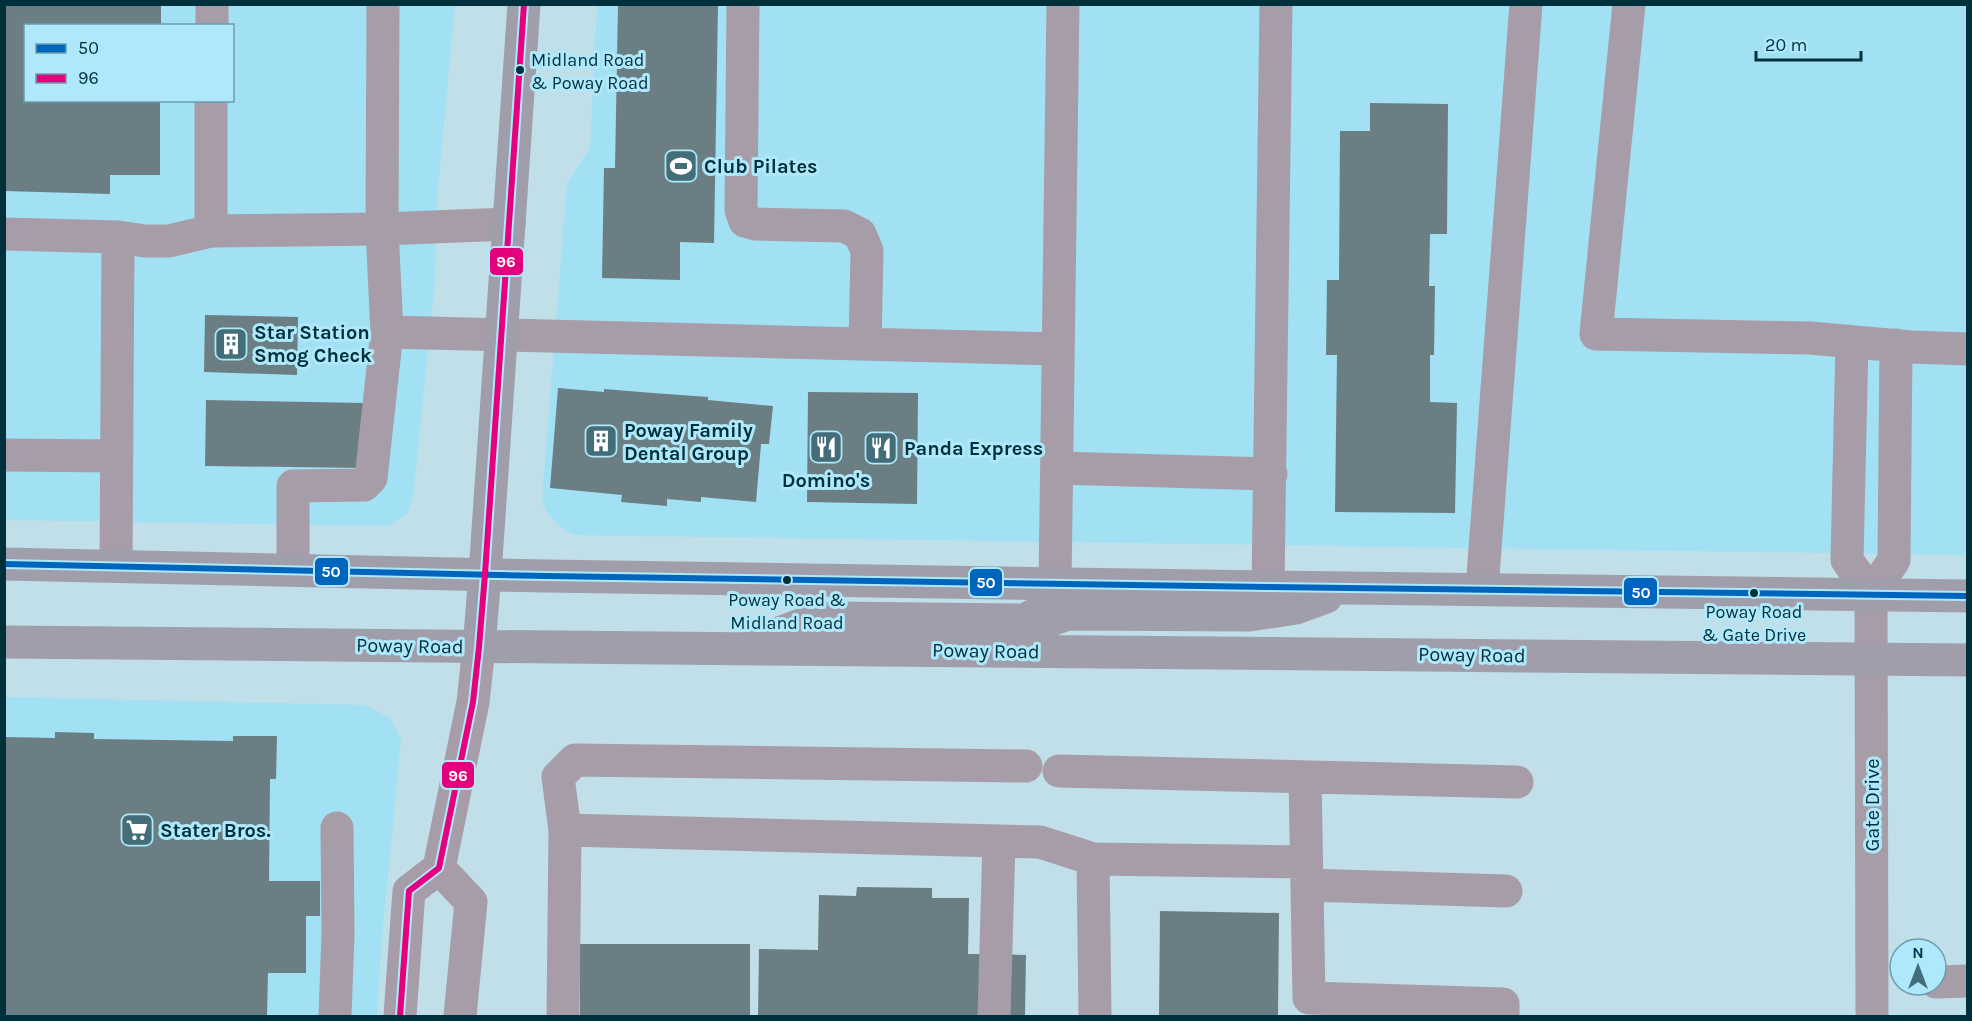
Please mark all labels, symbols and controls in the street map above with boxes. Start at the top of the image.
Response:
legend [24,24,234,102]
scale bar [1756,24,1861,62]
text: 20 m [1765,34,1807,56]
text: 50 [78,37,99,59]
place label: Midland Road & Poway Road [531,49,649,94]
marker: Midland Road & Poway Road [514,64,526,76]
text: 96 [78,67,99,89]
sports icon: Club Pilates [663,148,699,184]
place label: Club Pilates [704,155,818,178]
line badge: 96 [489,247,524,276]
text: 96 [496,252,516,271]
place label: Star Station Smog Check [254,321,372,367]
building icon: Star Station Smog Check [213,326,249,362]
place label: Poway Family Dental Group [624,419,753,465]
building icon: Poway Family Dental Group [583,423,619,459]
restaurant icon: Domino's [808,429,844,465]
restaurant icon: Panda Express [863,430,899,466]
place label: Panda Express [904,437,1043,460]
place label: Domino's [782,469,870,492]
line badge: 50 [314,557,349,586]
text: 50 [321,562,341,581]
line badge: 50 [969,568,1003,597]
text: 50 [976,573,996,592]
marker: Poway Road & Midland Road [781,574,793,586]
line badge: 50 [1623,577,1658,606]
text: 50 [1631,583,1651,602]
marker: Poway Road & Gate Drive [1748,587,1760,599]
place label: Poway Road & Midland Road [728,589,846,634]
place label: Poway Road & Gate Drive [1702,601,1806,646]
street label: Poway Road [356,634,464,658]
street label: Poway Road [932,639,1040,663]
street label: Poway Road [1418,643,1526,667]
street label: Gate Drive [1861,758,1884,852]
line badge: 96 [441,761,475,789]
text: 96 [448,766,468,785]
supermarket icon: Stater Bros. [119,812,155,848]
place label: Stater Bros. [160,819,271,842]
north arrow [1888,937,1948,997]
text: N [1912,943,1924,962]

